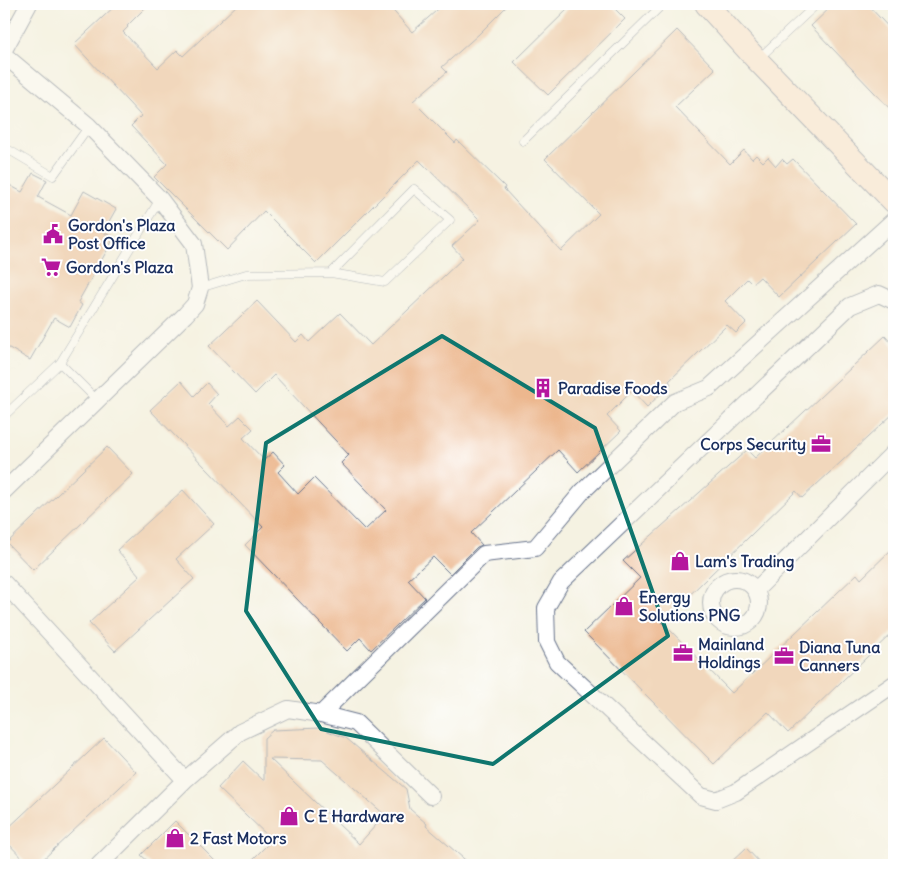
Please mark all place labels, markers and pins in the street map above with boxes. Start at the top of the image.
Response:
place label: Gordon's Plaza Post Office [68,215,175,253]
public building icon: Gordon's Plaza Post Office [42,223,64,245]
supermarket icon: Gordon's Plaza [40,256,62,278]
place label: Gordon's Plaza [66,257,173,277]
building icon: Paradise Foods [532,377,554,399]
place label: Paradise Foods [558,378,668,398]
office icon: Corps Security [810,433,832,455]
place label: Corps Security [700,434,806,455]
shop icon: Lam's Trading [669,550,691,572]
place label: Lam's Trading [695,551,795,572]
place label: Energy Solutions PNG [639,587,741,625]
shop icon: Energy Solutions PNG [613,595,635,617]
place label: Mainland Holdings [698,634,765,673]
place label: Diana Tuna Canners [799,637,880,675]
office icon: Mainland Holdings [672,642,694,664]
office icon: Diana Tuna Canners [773,645,795,667]
shop icon: C E Hardware [278,805,300,827]
place label: C E Hardware [304,806,405,826]
shop icon: 2 Fast Motors [164,827,186,849]
place label: 2 Fast Motors [190,828,286,848]

